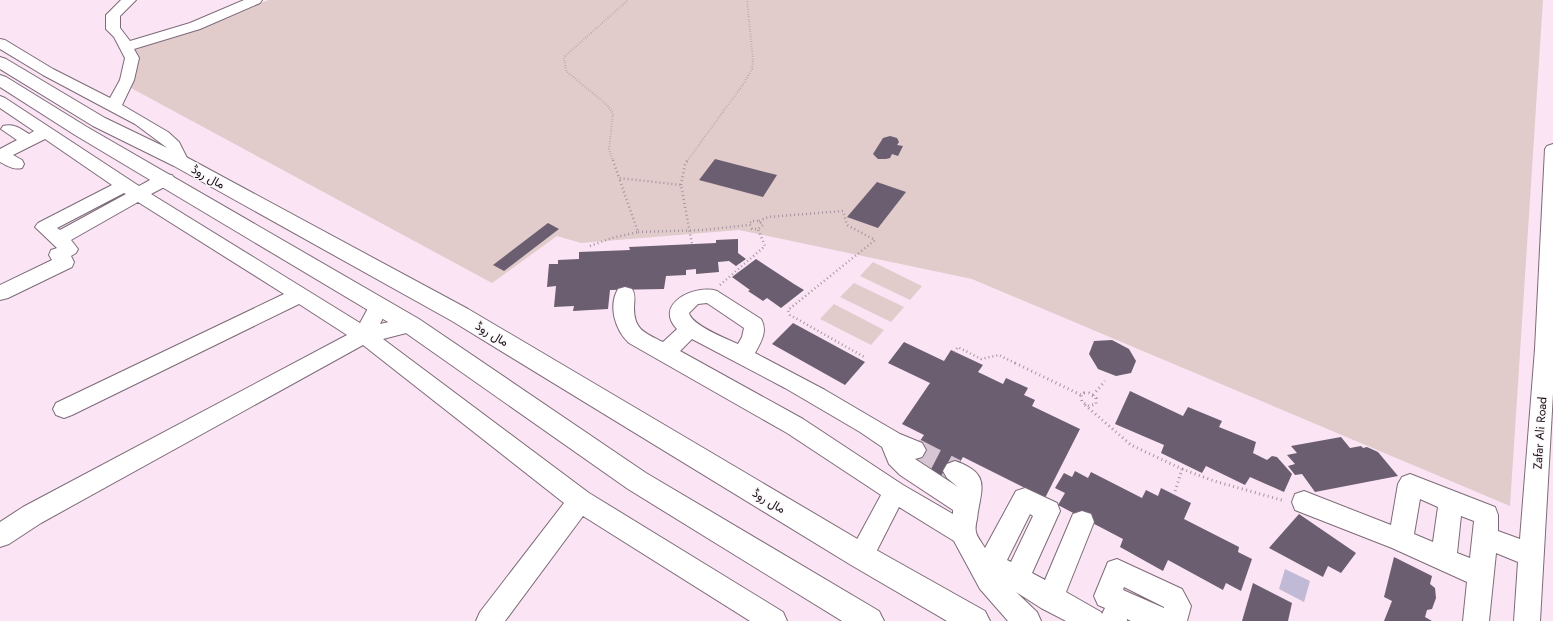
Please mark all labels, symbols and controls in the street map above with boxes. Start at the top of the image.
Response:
street label: مال روڈ [188,160,228,194]
street label: مال روڈ [472,317,512,351]
street label: Zafar Ali Road [1528,396,1552,470]
street label: مال روڈ [749,484,789,518]

